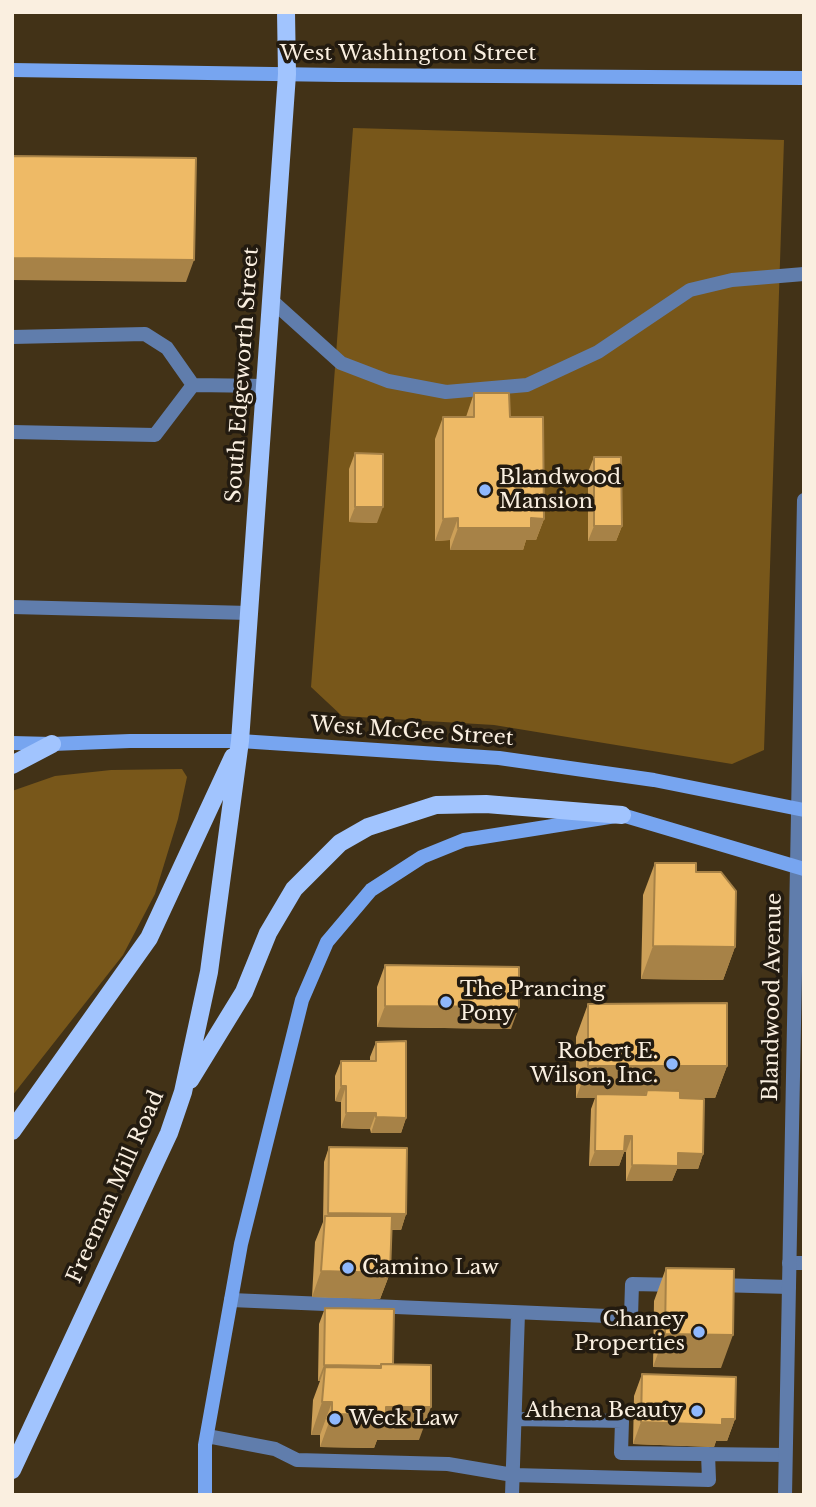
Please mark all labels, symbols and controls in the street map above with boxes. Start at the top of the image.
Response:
street label: West Washington Street [280,41,536,67]
street label: South Edgeworth Street [221,246,265,504]
place label: Blandwood Mansion [499,465,621,515]
marker: Blandwood Mansion [477,482,493,498]
street label: West McGee Street [309,712,515,752]
street label: Blandwood Avenue [759,893,787,1101]
place label: The Prancing Pony [460,977,605,1027]
marker: The Prancing Pony [438,994,454,1010]
place label: Robert E. Wilson, Inc. [530,1039,658,1089]
marker: Robert E. Wilson, Inc. [664,1056,680,1072]
street label: Freeman Mill Road [62,1087,170,1287]
place label: Camino Law [362,1255,499,1281]
marker: Camino Law [340,1260,356,1276]
place label: Chaney Properties [574,1307,685,1357]
marker: Chaney Properties [691,1324,707,1340]
place label: Athena Beauty [525,1398,683,1424]
marker: Athena Beauty [689,1403,705,1419]
place label: Weck Law [349,1406,459,1432]
marker: Weck Law [327,1411,343,1427]

